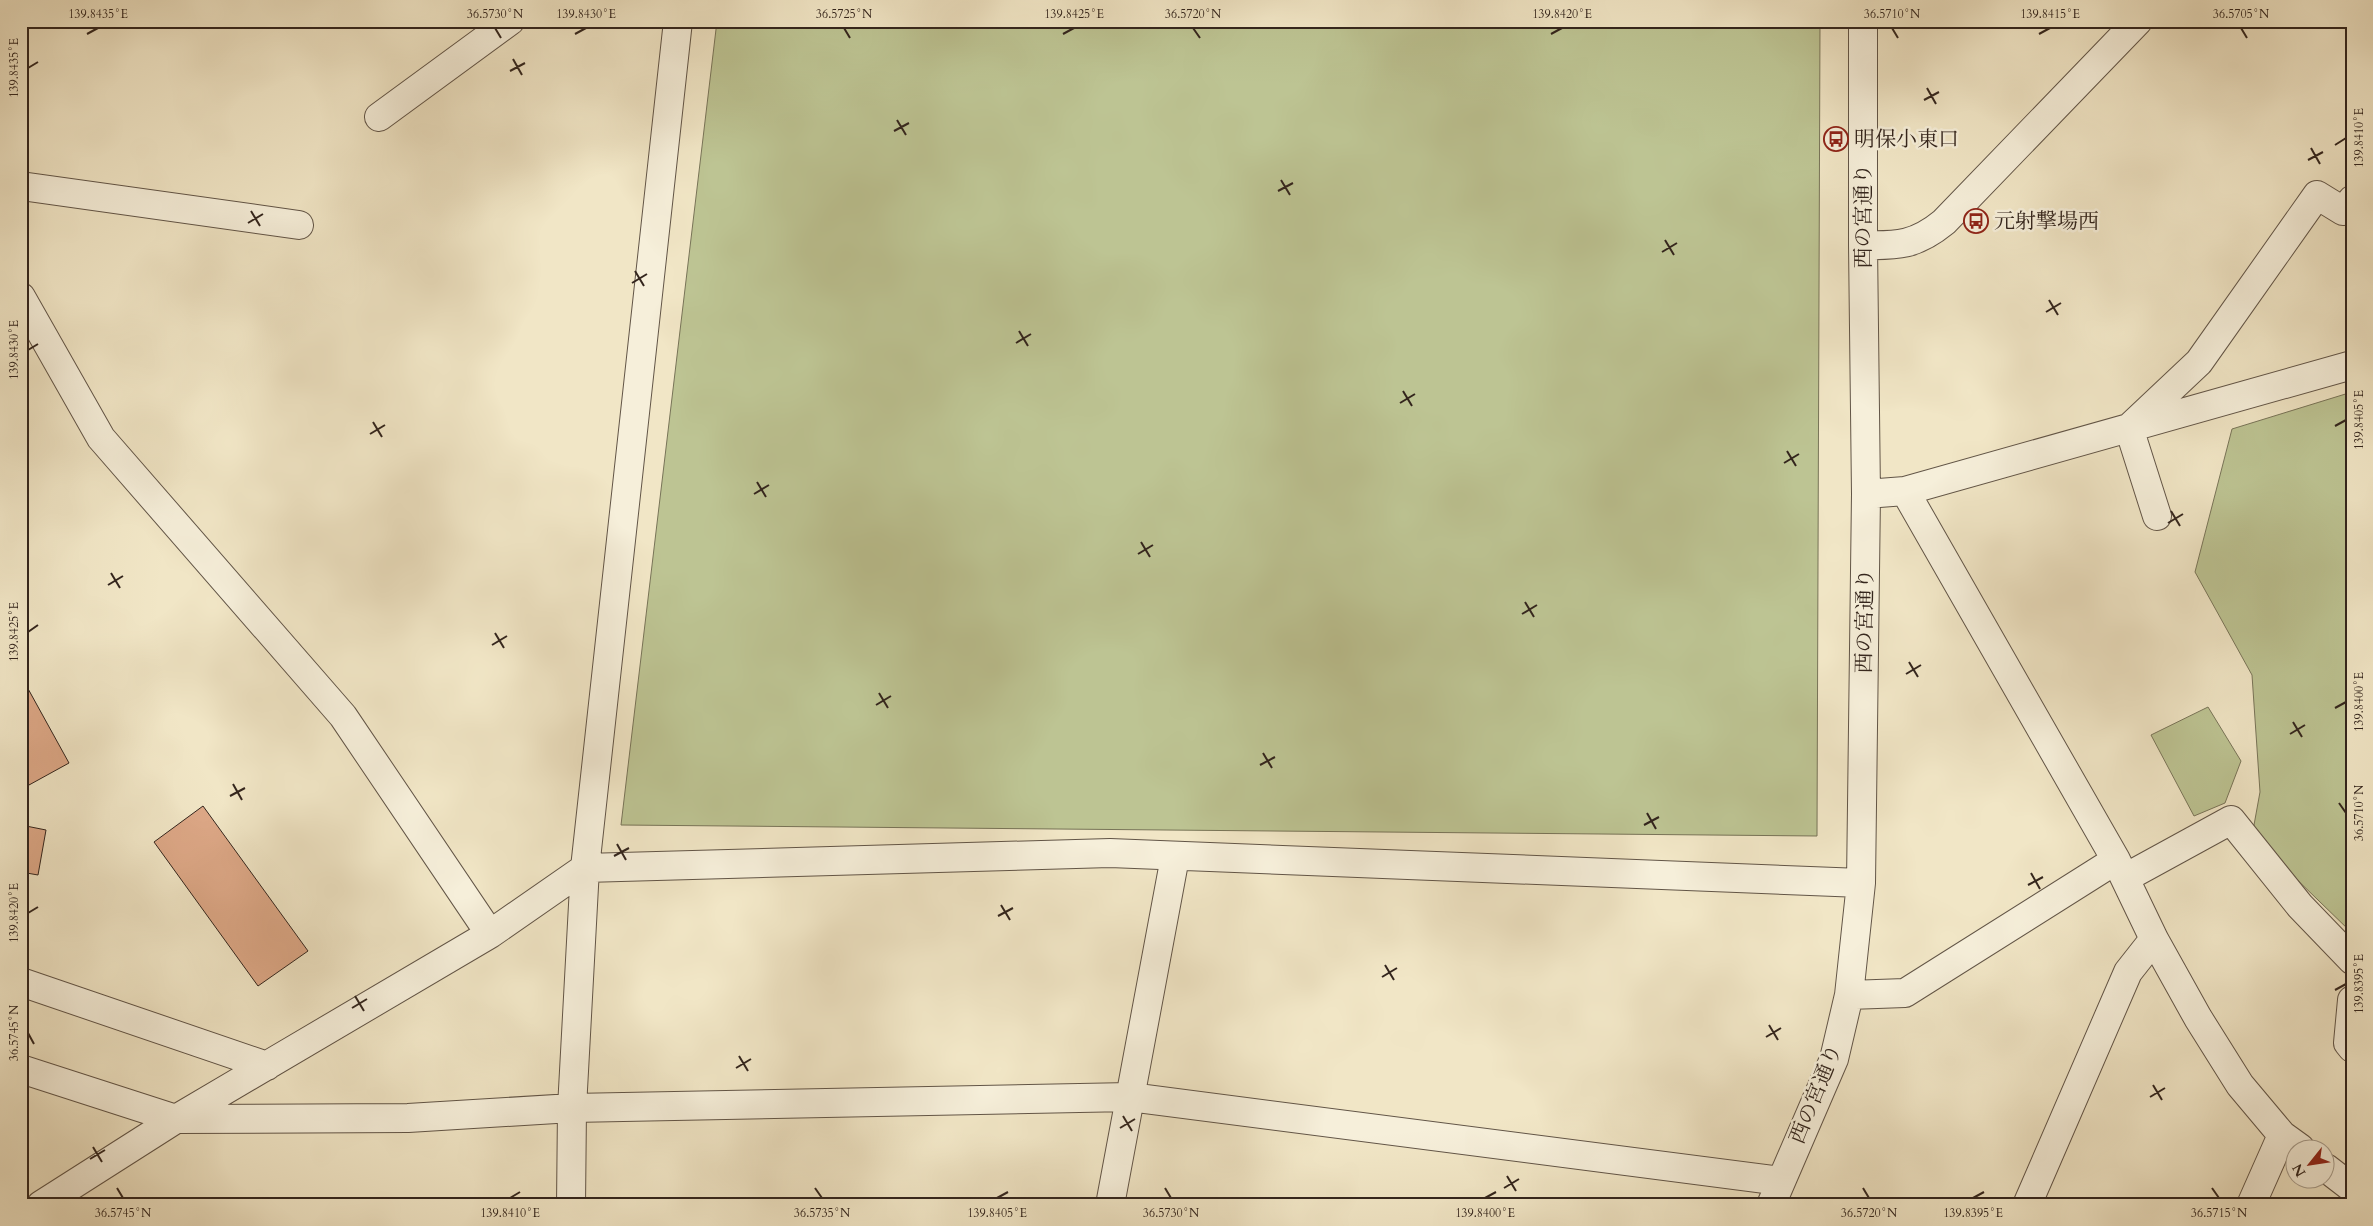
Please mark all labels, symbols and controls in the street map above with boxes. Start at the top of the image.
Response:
text: 139.8435°E [68,6,128,22]
text: 36.5730°N [467,6,524,22]
text: 139.8430°E [556,6,616,22]
text: 36.5725°N [816,6,873,22]
text: 139.8425°E [1044,6,1104,22]
text: 36.5720°N [1165,6,1222,22]
text: 139.8420°E [1532,6,1592,22]
text: 36.5710°N [1864,6,1921,22]
text: 139.8415°E [2020,6,2080,22]
text: 36.5705°N [2213,6,2270,22]
text: 139.8435°E [6,38,22,98]
text: 139.8410°E [2351,108,2367,168]
place label: 明保小東口 [1854,125,1959,154]
bus stop icon: 明保小東口 [1823,126,1849,152]
street label: 西の宮通り [1849,164,1878,269]
place label: 元射撃場西 [1994,207,2099,236]
bus stop icon: 元射撃場西 [1963,208,1989,234]
text: 139.8430°E [6,320,22,380]
text: 139.8405°E [2351,390,2367,450]
street label: 西の宮通り [1850,568,1880,674]
text: 139.8425°E [6,602,22,662]
text: 139.8400°E [2351,672,2367,732]
text: 36.5710°N [2351,784,2367,841]
text: 139.8420°E [6,883,22,943]
text: 139.8395°E [2351,954,2367,1014]
text: 36.5745°N [6,1004,22,1061]
street label: 西の宮通り [1783,1040,1849,1148]
north arrow [2286,1138,2336,1188]
text: N [2288,1160,2310,1180]
text: 36.5745°N [95,1205,152,1221]
text: 139.8410°E [480,1205,540,1221]
text: 36.5735°N [794,1205,851,1221]
text: 139.8405°E [967,1205,1027,1221]
text: 36.5730°N [1143,1205,1200,1221]
text: 139.8400°E [1455,1205,1515,1221]
text: 36.5720°N [1841,1205,1898,1221]
text: 139.8395°E [1943,1205,2003,1221]
text: 36.5715°N [2191,1205,2248,1221]

